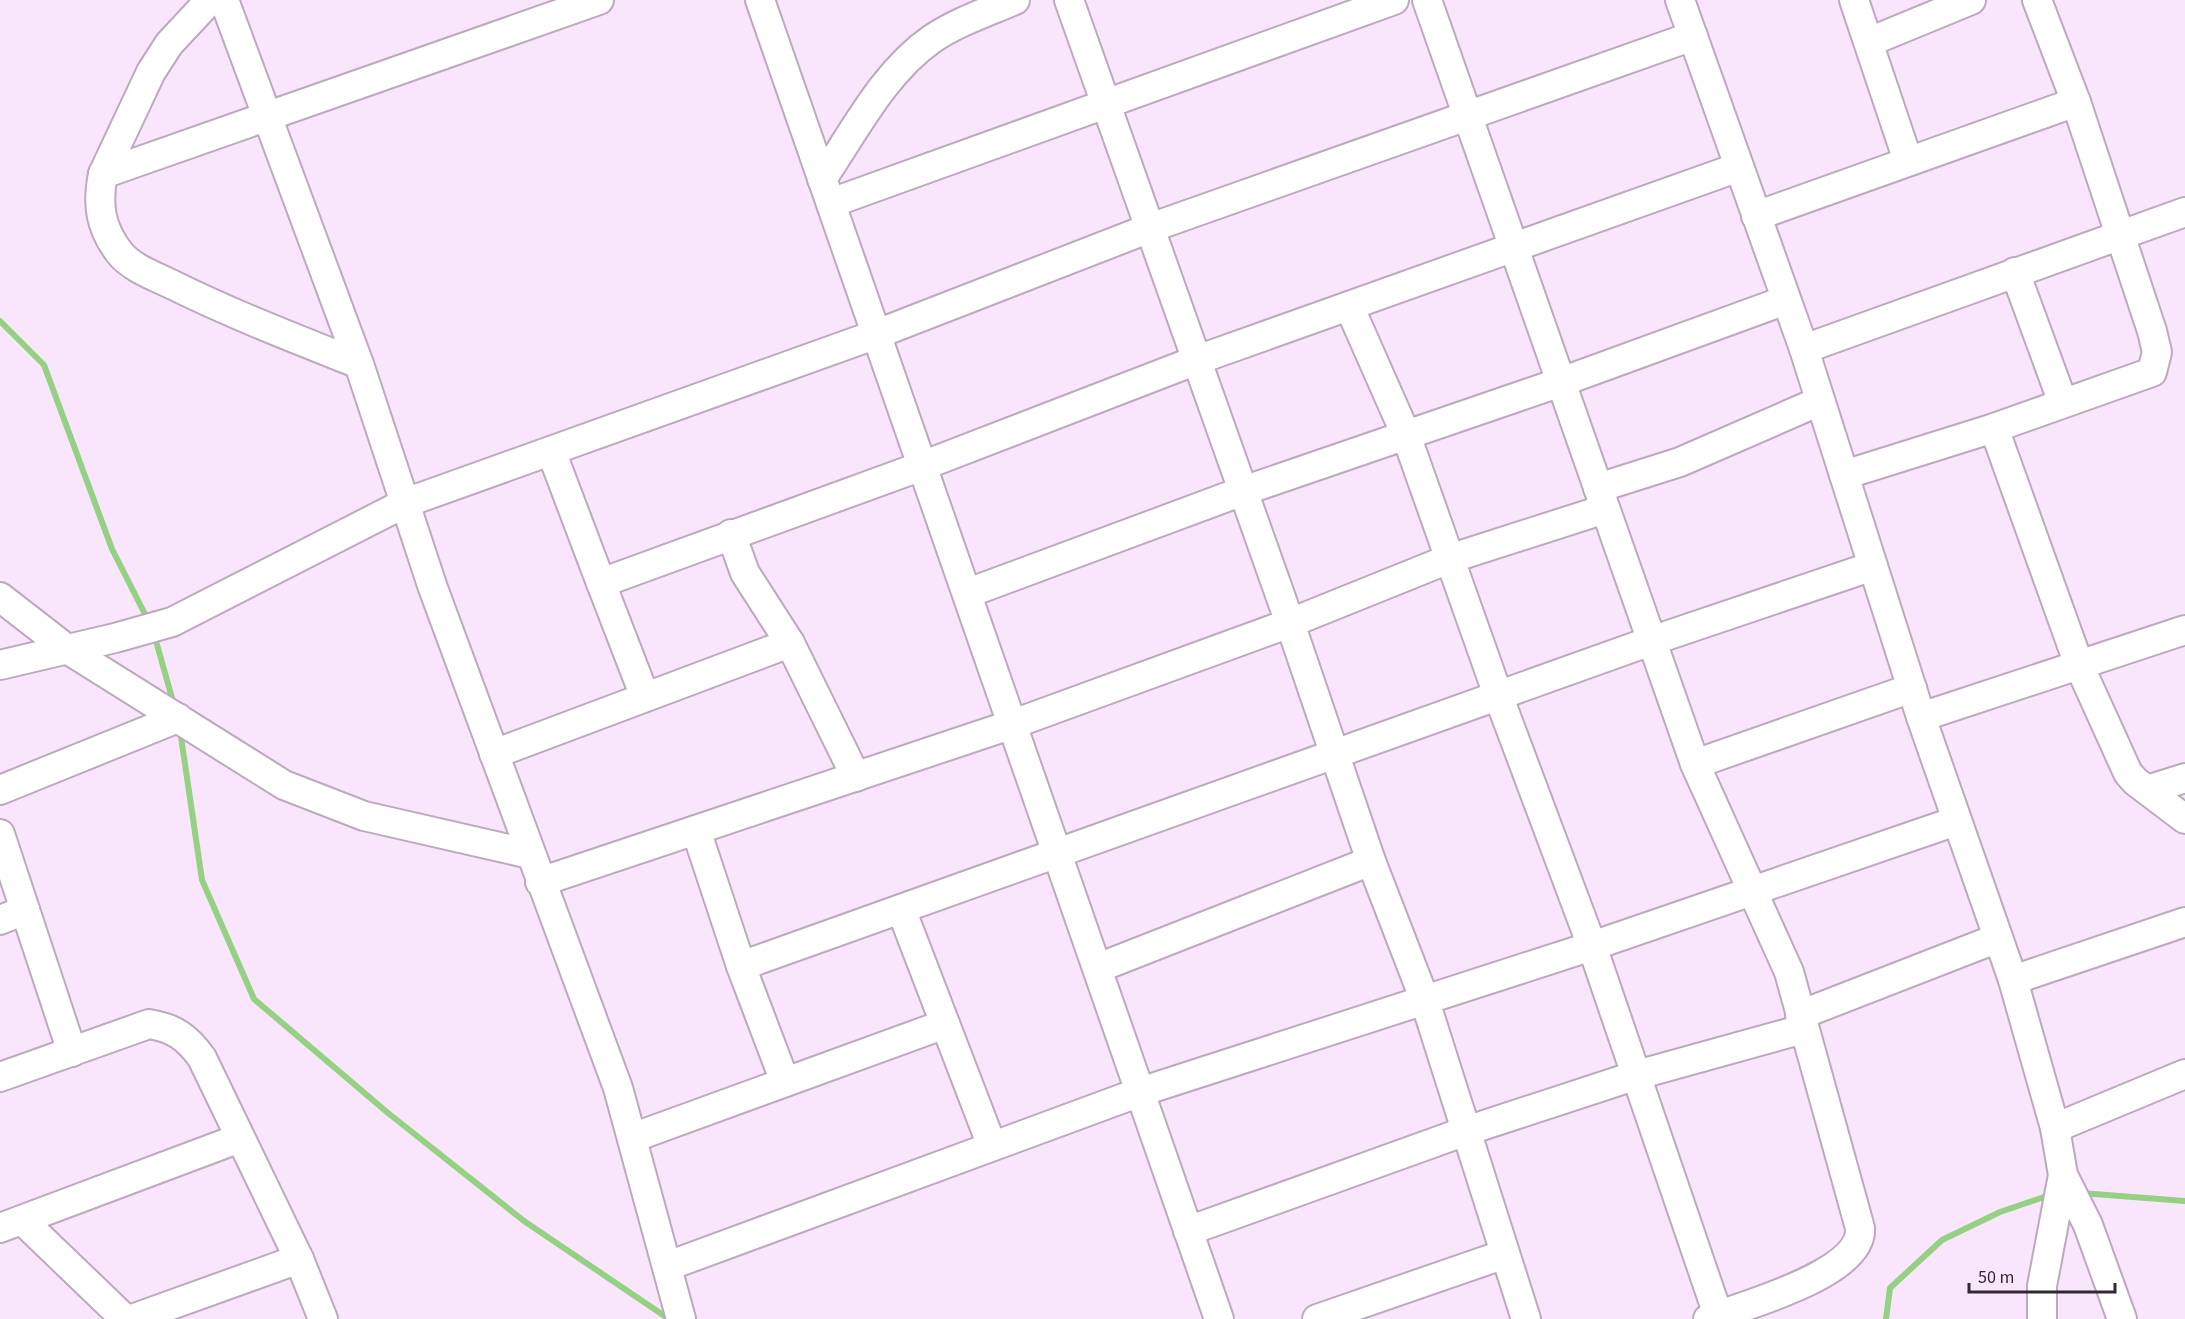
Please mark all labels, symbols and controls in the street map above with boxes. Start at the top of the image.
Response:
scale bar [1969,1256,2114,1294]
text: 50 m [1978,1265,2014,1290]

